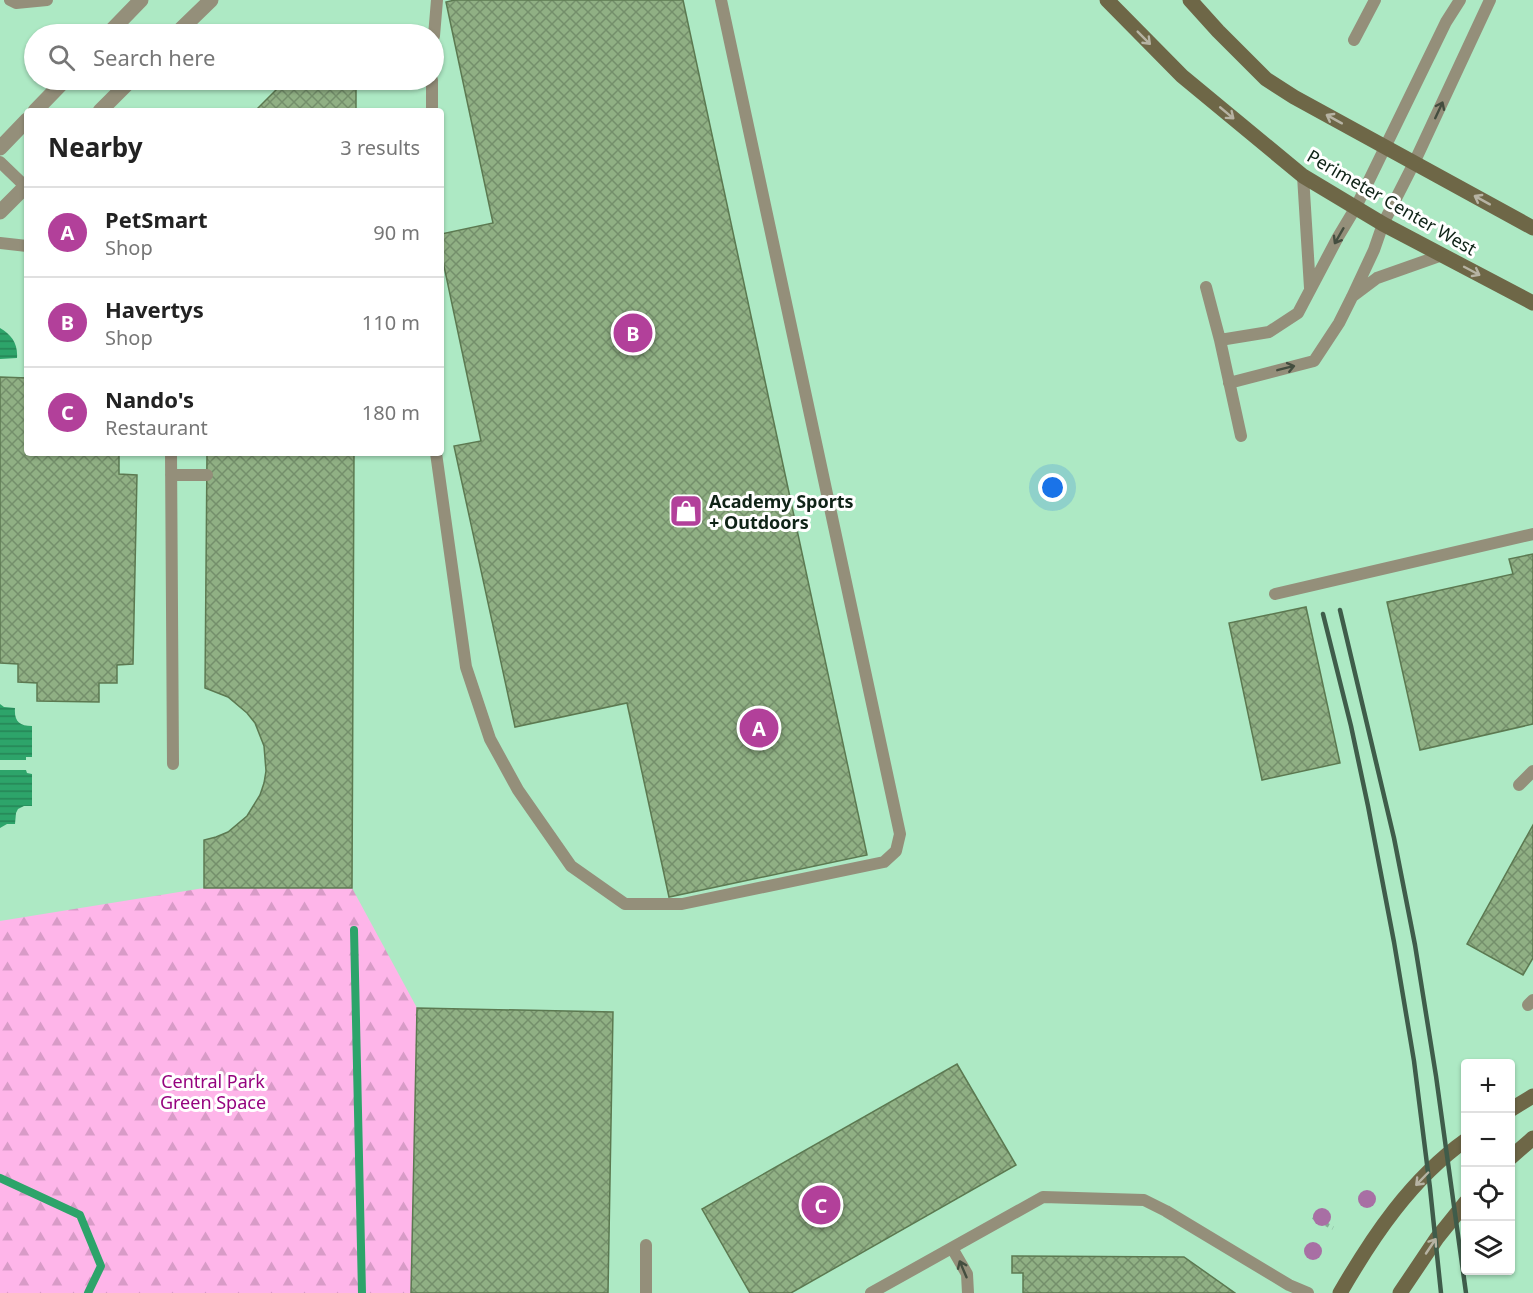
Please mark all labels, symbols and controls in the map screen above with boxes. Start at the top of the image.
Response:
search box [24,24,444,90]
one-way arrow [1137,30,1152,45]
icon: search [45,41,78,74]
text: Search here [93,42,215,72]
one-way arrow [1433,102,1445,120]
one-way arrow [1219,106,1234,120]
one-way arrow [1326,113,1343,125]
text: Nearby [48,129,143,165]
text: 3 results [340,134,420,161]
street label: Perimeter Center West [1303,144,1482,261]
one-way arrow [1473,194,1491,205]
text: PetSmart [105,204,207,234]
text: A [61,219,74,246]
text: 90 m [373,219,420,246]
one-way arrow [1333,227,1345,244]
text: Shop [105,234,153,261]
one-way arrow [1463,266,1481,277]
text: Havertys [105,294,204,324]
text: B [61,309,74,336]
text: 110 m [362,309,420,336]
pin: B [614,310,652,356]
text: Shop [105,324,153,351]
one-way arrow [1276,362,1295,374]
text: Nando's [105,384,194,414]
text: C [61,399,74,426]
text: 180 m [362,399,420,426]
text: Restaurant [105,414,208,441]
your location [1038,473,1067,502]
place label: Academy Sports + Outdoors [709,489,854,534]
shop icon: Academy Sports + Outdoors [668,493,704,529]
pin: A [740,706,778,750]
map controls [1461,1059,1515,1275]
button: + [1461,1059,1515,1113]
park label: Central Park Green Space [160,1069,266,1114]
button: − [1461,1113,1515,1167]
button: locate [1461,1167,1515,1221]
one-way arrow [1415,1171,1429,1186]
pin: C [802,1182,840,1228]
button: layers [1461,1221,1515,1275]
one-way arrow [1425,1239,1437,1255]
one-way arrow [957,1261,968,1279]

